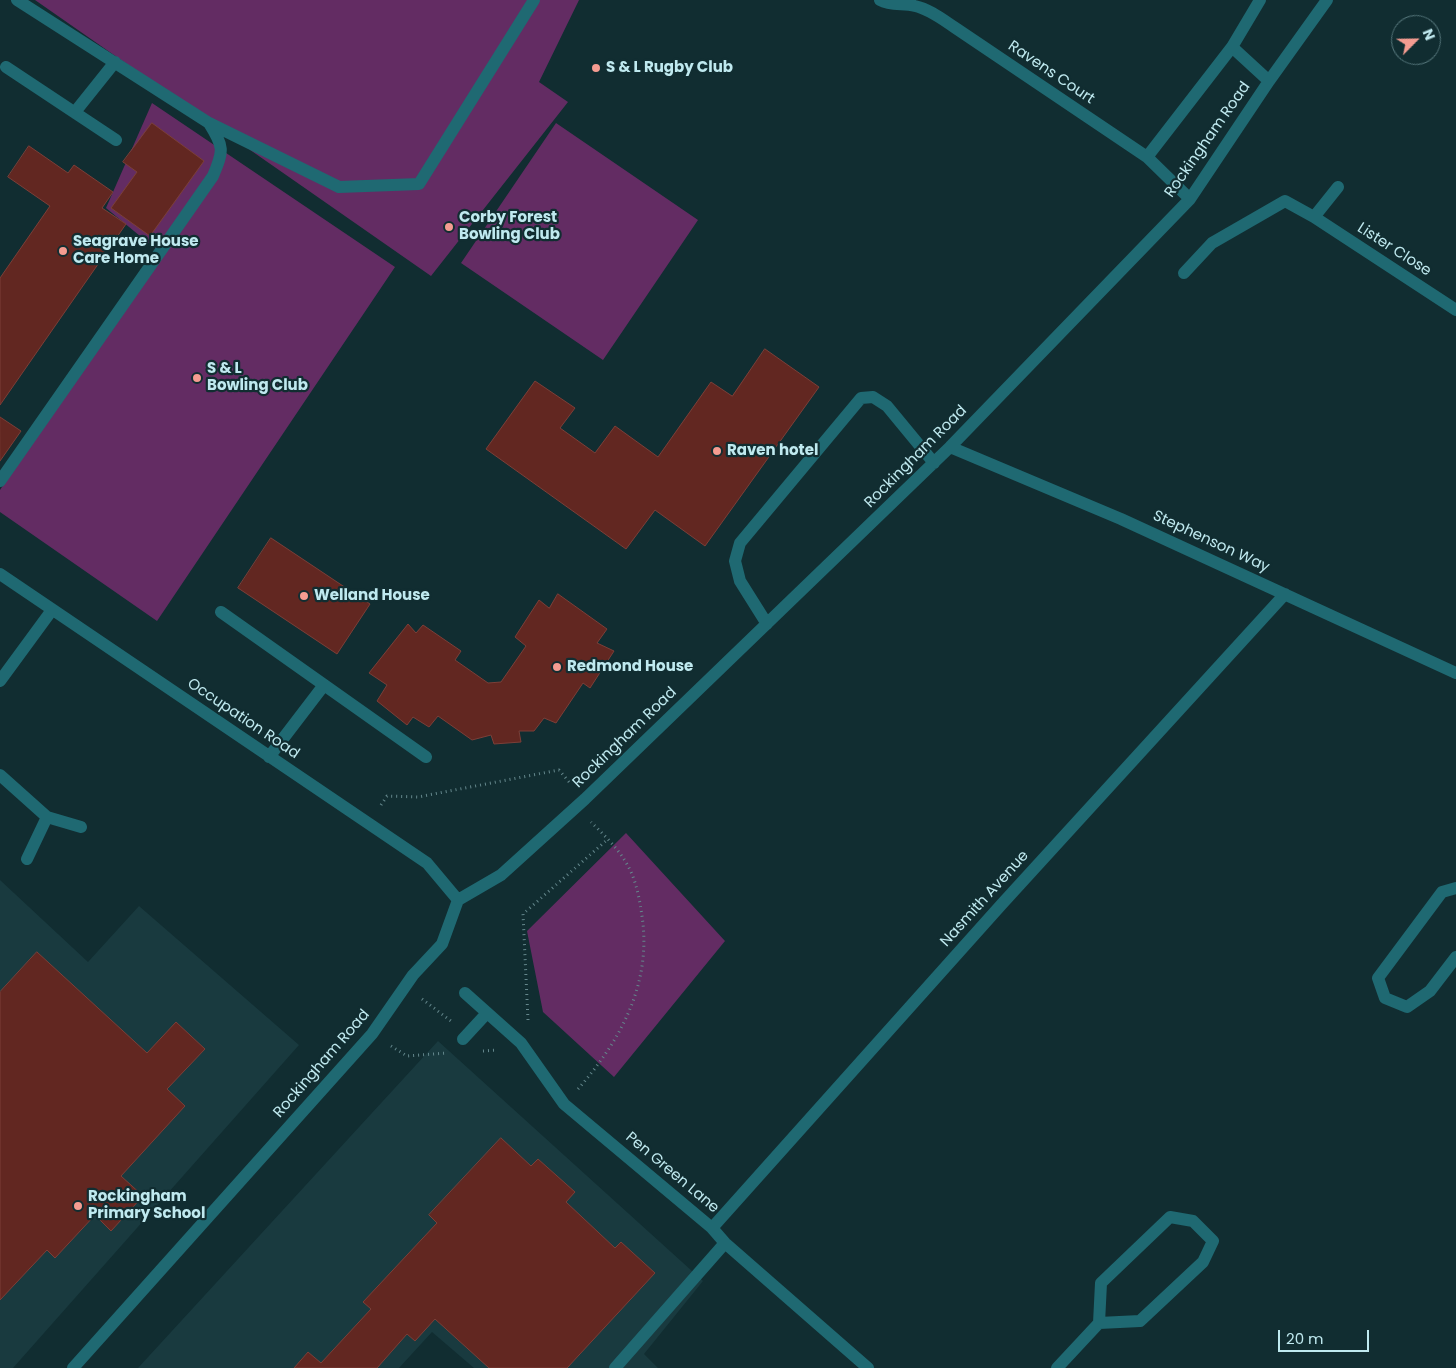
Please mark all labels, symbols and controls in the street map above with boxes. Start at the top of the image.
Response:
north arrow [1391,15,1441,65]
text: N [1418,26,1440,43]
street label: Ravens Court [1004,38,1098,108]
place label: S & L Rugby Club [606,59,733,77]
marker: S & L Rugby Club [590,62,602,74]
street label: Rockingham Road [1161,79,1255,201]
place label: Corby Forest Bowling Club [459,209,560,244]
street label: Lister Close [1354,219,1434,281]
marker: Corby Forest Bowling Club [443,221,455,233]
place label: Seagrave House Care Home [73,233,198,268]
marker: Seagrave House Care Home [57,245,69,257]
place label: S & L Bowling Club [207,360,308,395]
marker: S & L Bowling Club [191,372,203,384]
street label: Rockingham Road [861,402,971,512]
place label: Raven hotel [727,442,818,460]
marker: Raven hotel [711,445,723,457]
street label: Stephenson Way [1150,507,1272,577]
place label: Welland House [314,587,430,605]
marker: Welland House [298,590,310,602]
place label: Redmond House [567,658,693,676]
marker: Redmond House [551,661,563,673]
street label: Occupation Road [184,675,302,763]
street label: Rockingham Road [569,684,681,792]
street label: Nasmith Avenue [937,847,1033,951]
street label: Rockingham Road [270,1006,374,1122]
street label: Pen Green Lane [622,1129,722,1217]
place label: Rockingham Primary School [88,1188,205,1223]
marker: Rockingham Primary School [72,1200,84,1212]
scale bar [1281,1320,1372,1352]
text: 20 m [1286,1328,1324,1349]

